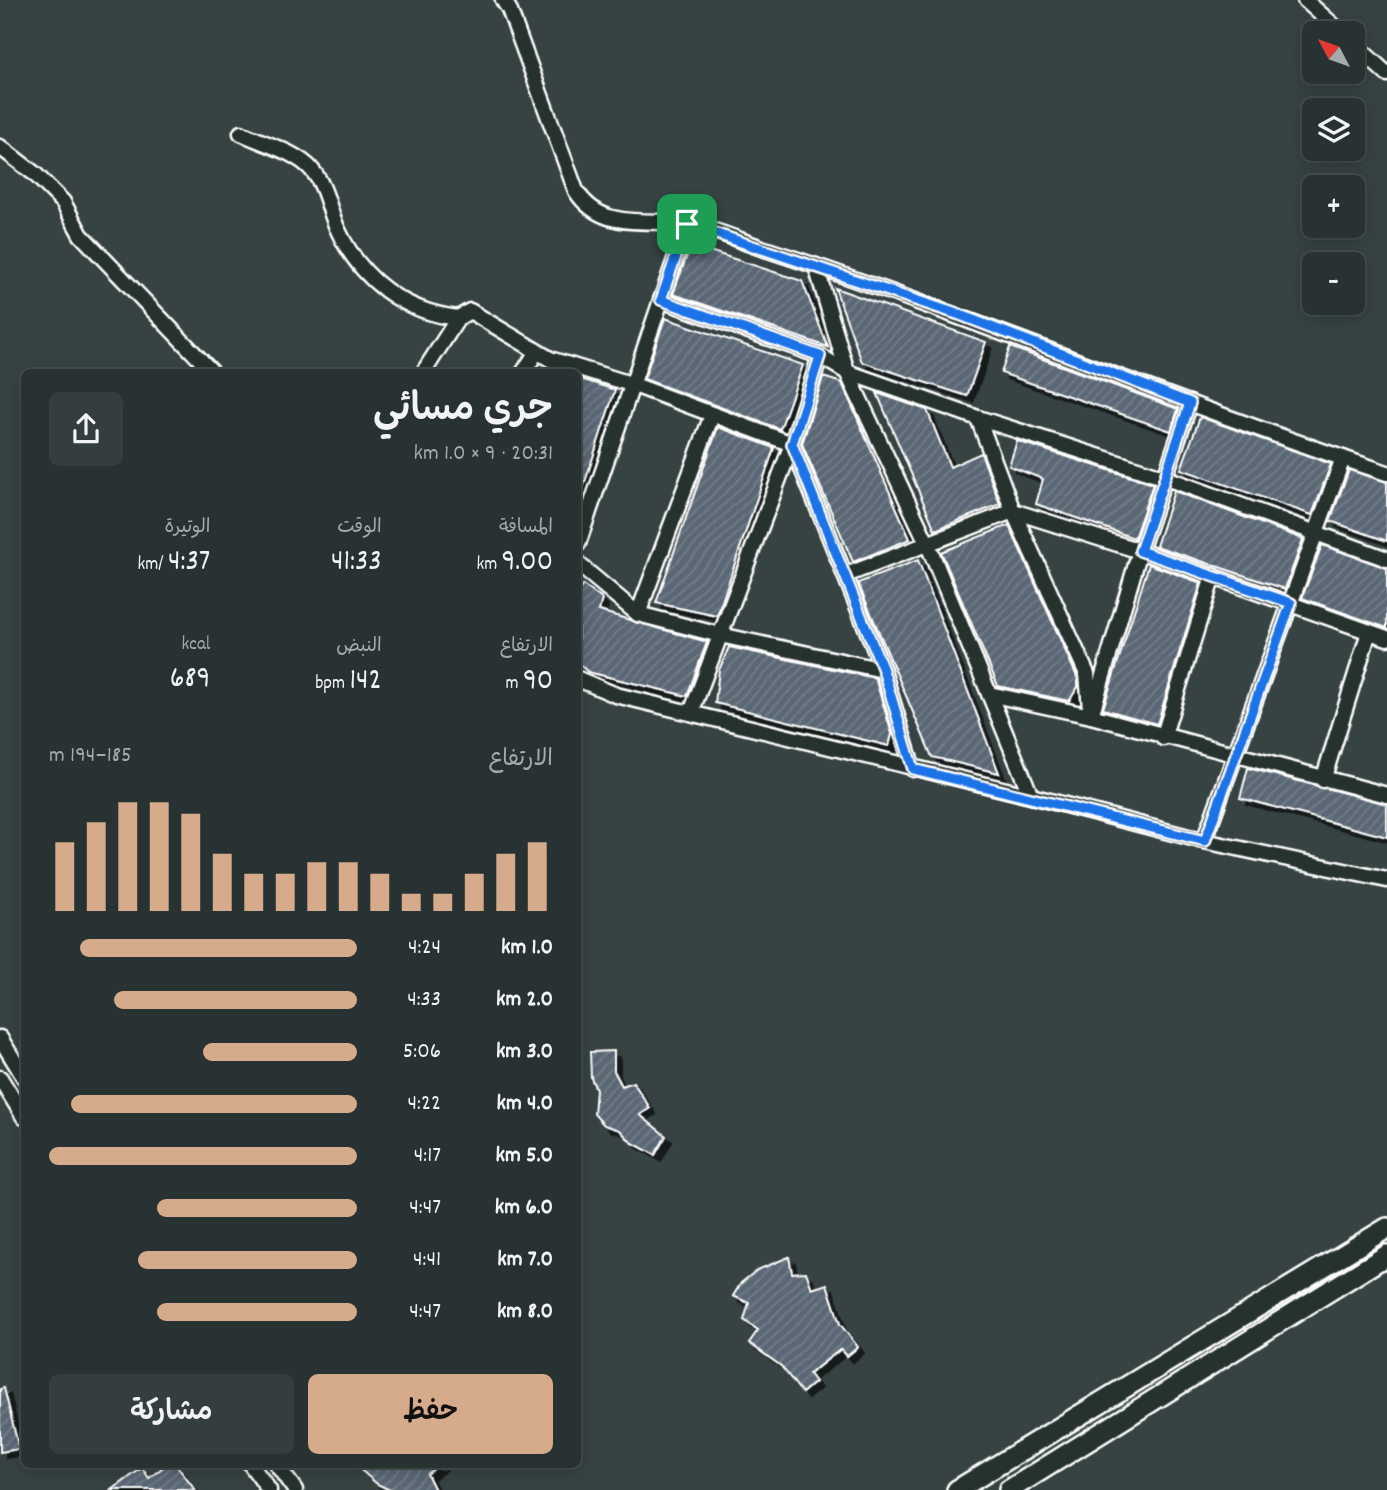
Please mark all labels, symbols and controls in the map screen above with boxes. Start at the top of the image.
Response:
north arrow [1302,21,1365,84]
map controls [1302,21,1365,315]
button: layers [1302,98,1365,161]
button: + [1302,175,1365,238]
pin [657,194,717,254]
icon: arrive [668,205,706,243]
button: − [1302,252,1365,315]
text: جري مسائي [373,384,553,439]
button: share [49,392,123,466]
text: 20:31 · 9 × 1.0 km [414,438,553,471]
text: الوتيرة [164,515,210,542]
text: الوقت [337,515,382,542]
text: المسافة [499,515,553,542]
text: 4:37 [168,542,210,585]
text: 41:33 [331,542,382,585]
text: 9.00 [502,542,553,585]
text: /km [137,552,168,579]
text: km [476,552,502,579]
text: kcal [181,632,210,659]
text: النبض [336,634,382,661]
text: الارتفاع [500,634,553,661]
text: 689 [170,659,210,702]
text: 142 [350,661,382,704]
text: 90 [523,661,553,704]
text: bpm [315,671,350,698]
text: m [505,671,523,698]
text: 185–194 m [49,740,132,773]
text: الارتفاع [489,744,553,777]
text: 4:24 [408,932,441,965]
text: 1.0 km [501,932,553,965]
text: 4:33 [407,984,441,1017]
text: 2.0 km [496,984,553,1017]
text: 5:06 [403,1036,441,1069]
text: 3.0 km [496,1036,553,1069]
text: 4:22 [408,1088,441,1121]
text: 4.0 km [497,1088,553,1121]
text: 4:17 [414,1140,441,1173]
text: 5.0 km [495,1140,553,1173]
text: 4:47 [409,1192,441,1225]
text: 6.0 km [495,1192,553,1225]
text: 4:41 [413,1244,441,1277]
text: 7.0 km [497,1244,553,1277]
text: 4:47 [409,1296,441,1329]
text: 8.0 km [497,1296,553,1329]
button: مشاركة [49,1374,294,1454]
button: حفظ [308,1374,553,1454]

